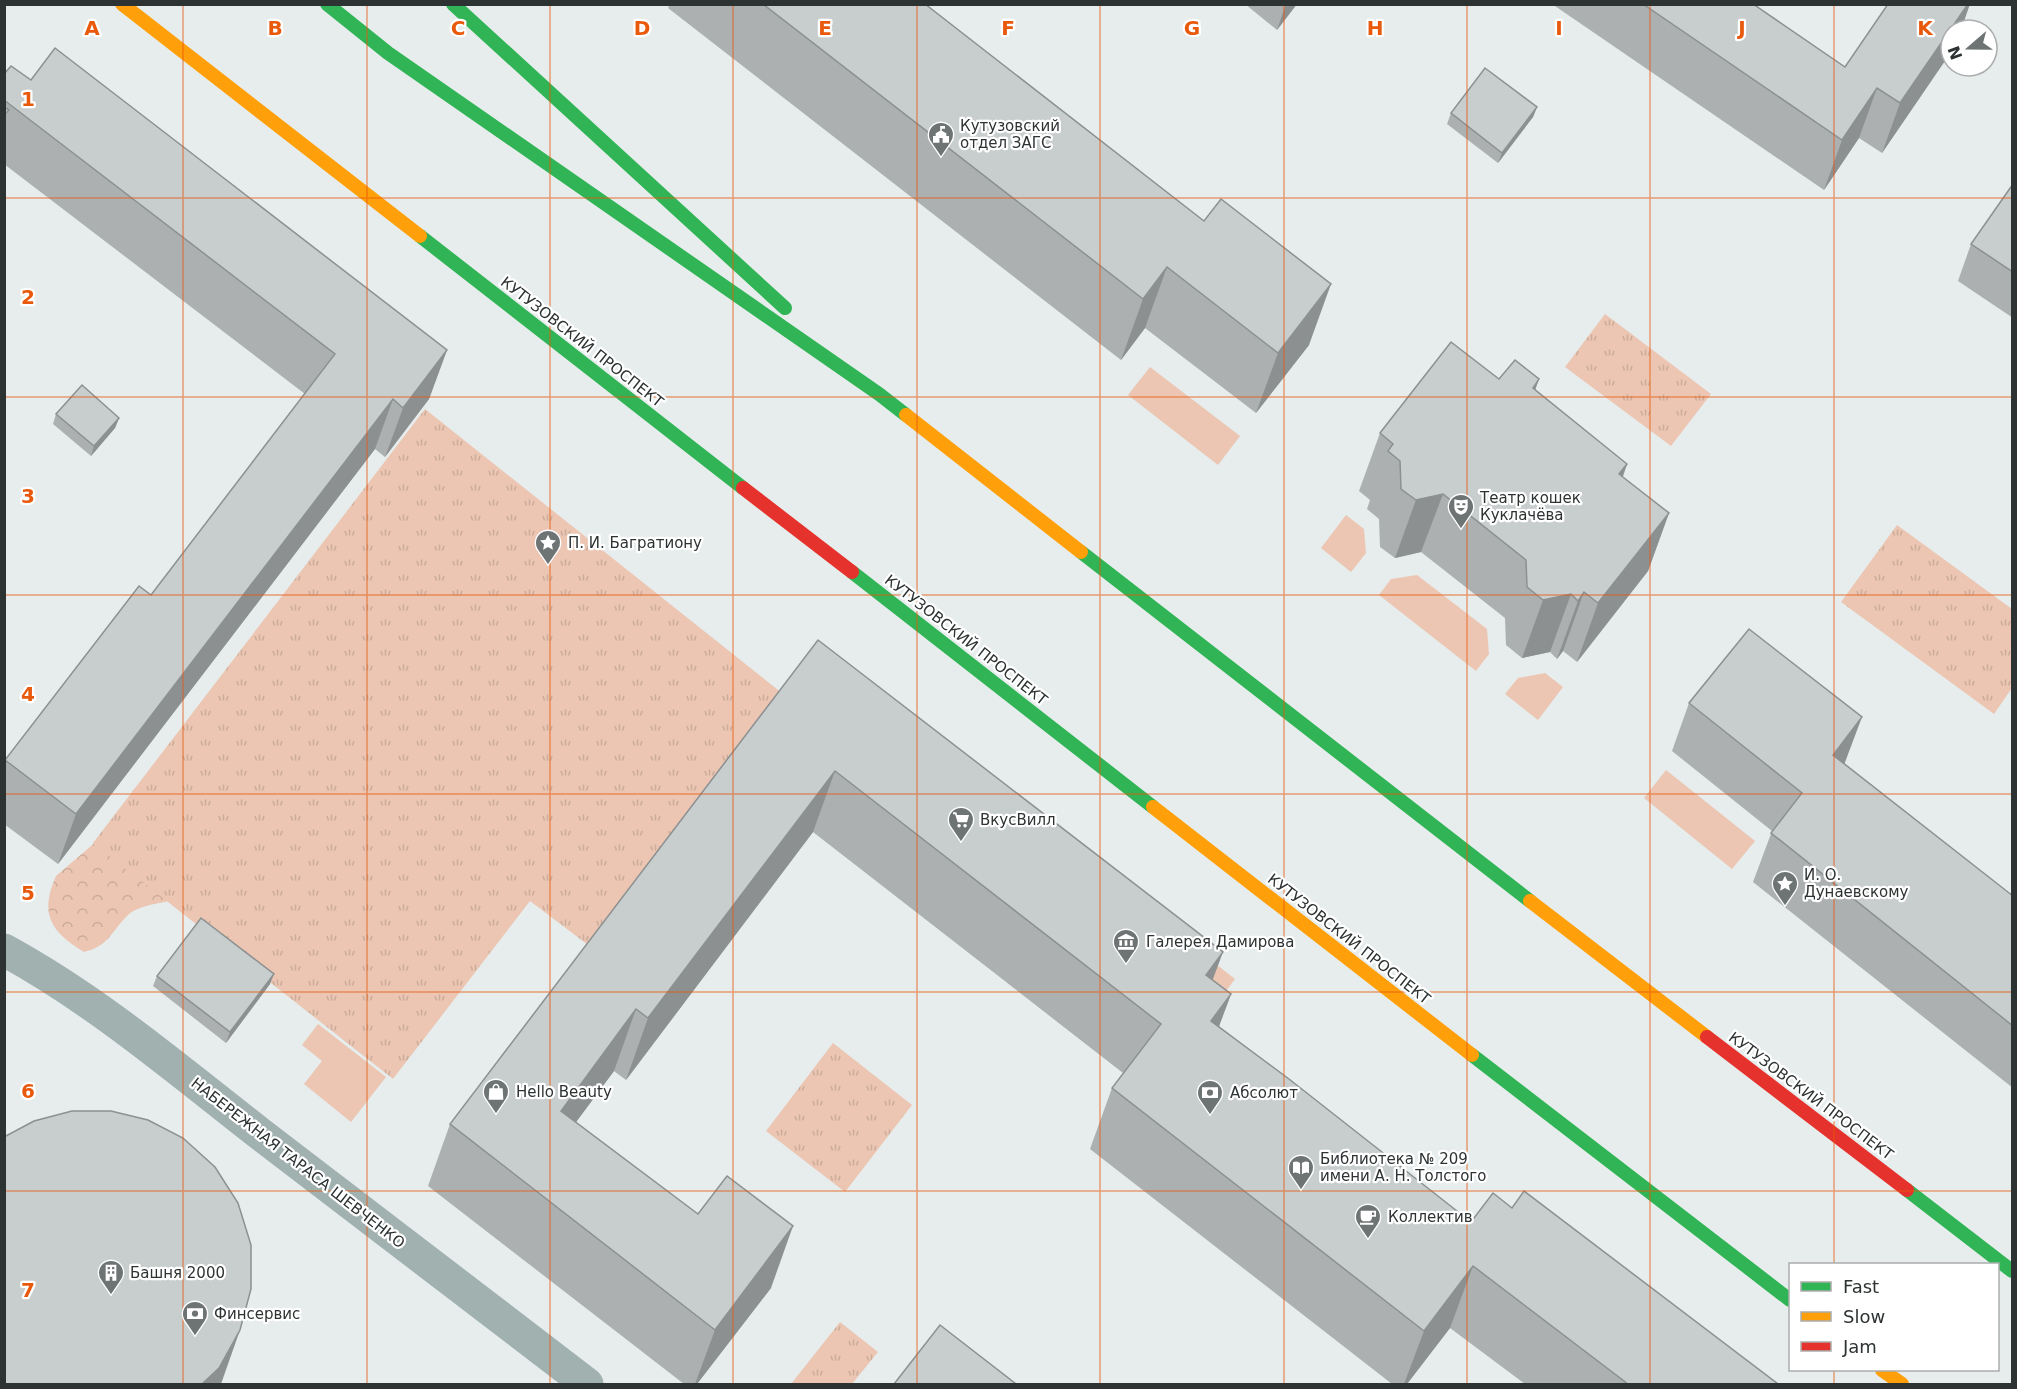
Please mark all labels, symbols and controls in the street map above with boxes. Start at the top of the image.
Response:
text: A [84,16,100,40]
text: B [267,16,283,40]
text: C [451,16,465,40]
text: D [634,16,650,40]
text: E [818,16,832,40]
text: F [1001,16,1015,40]
text: G [1184,16,1200,40]
text: H [1367,16,1383,40]
text: I [1555,16,1563,40]
text: J [1736,16,1746,40]
text: K [1917,16,1934,40]
north arrow [1939,18,1999,78]
text: N [1944,43,1967,63]
text: 1 [21,87,35,111]
place label: Кутузовский отдел ЗАГС [960,117,1060,152]
public building icon: Кутузовский отдел ЗАГС [926,120,956,158]
street label: КУТУЗОВСКИЙ ПРОСПЕКТ [497,272,668,412]
text: 2 [21,285,35,309]
text: 3 [21,484,35,508]
place label: Театр кошек Куклачёва [1479,489,1581,524]
theatre icon: Театр кошек Куклачёва [1446,492,1476,530]
place icon: П. И. Багратиону [533,528,563,566]
place label: П. И. Багратиону [568,534,702,552]
street label: КУТУЗОВСКИЙ ПРОСПЕКТ [881,570,1052,710]
text: 4 [21,682,35,706]
supermarket icon: ВкусВилл [946,805,976,843]
place label: ВкусВилл [980,811,1056,829]
place label: И. О. Дунаевскому [1804,866,1908,901]
street label: КУТУЗОВСКИЙ ПРОСПЕКТ [1264,869,1435,1009]
place icon: И. О. Дунаевскому [1770,869,1800,907]
text: 5 [21,881,35,905]
museum icon: Галерея Дамирова [1111,927,1141,965]
place label: Галерея Дамирова [1146,933,1294,951]
street label: КУТУЗОВСКИЙ ПРОСПЕКТ [1725,1027,1898,1164]
street label: НАБЕРЕЖНАЯ ТАРАСА ШЕВЧЕНКО [188,1074,408,1252]
shop icon: Hello Beauty [481,1077,511,1115]
bank icon: Абсолют [1195,1078,1225,1116]
text: 6 [21,1079,35,1103]
place label: Hello Beauty [516,1083,612,1101]
place label: Абсолют [1230,1084,1298,1102]
place label: Библиотека № 209 имени А. Н. Толстого [1320,1150,1486,1185]
library icon: Библиотека № 209 имени А. Н. Толстого [1286,1153,1316,1191]
cafe icon: Коллектив [1353,1202,1383,1240]
place label: Коллектив [1388,1208,1473,1226]
building icon: Башня 2000 [96,1258,126,1296]
legend [1789,1263,1999,1371]
place label: Башня 2000 [130,1264,225,1282]
text: Fast [1843,1276,1879,1297]
text: 7 [21,1278,35,1302]
bank icon: Финсервис [180,1299,210,1337]
place label: Финсервис [214,1305,300,1323]
text: Slow [1843,1306,1885,1327]
text: Jam [1842,1336,1877,1357]

